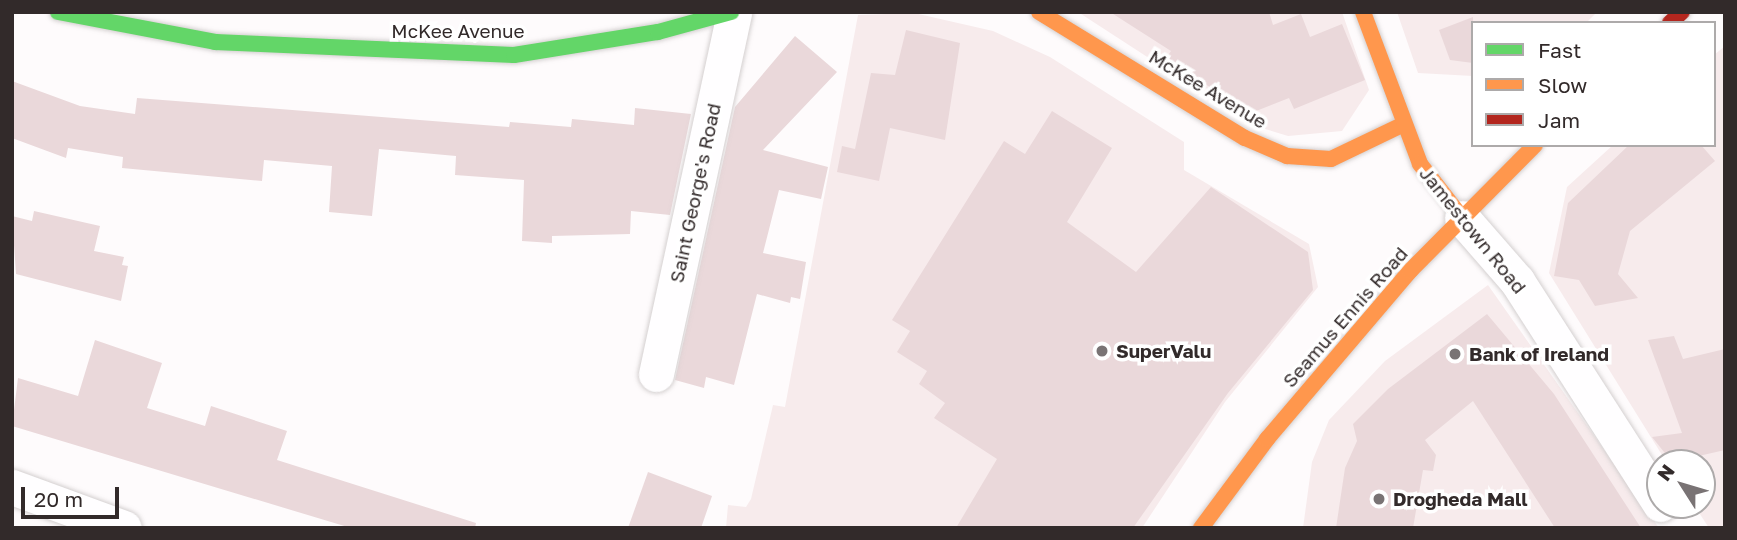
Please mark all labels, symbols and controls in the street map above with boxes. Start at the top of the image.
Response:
street label: McKee Avenue [391,20,525,42]
legend [1471,21,1716,147]
text: Fast [1538,37,1581,63]
street label: McKee Avenue [1145,45,1271,133]
text: Slow [1538,72,1587,98]
street label: Saint George's Road [665,101,725,285]
text: Jam [1538,107,1580,133]
street label: Jamestown Road [1415,162,1531,298]
street label: Seamus Ennis Road [1278,242,1412,392]
place label: SuperValu [1116,340,1211,362]
marker: SuperValu [1094,343,1110,359]
place label: Bank of Ireland [1469,343,1609,365]
marker: Bank of Ireland [1447,346,1463,362]
north arrow [1646,449,1716,519]
text: N [1652,460,1679,485]
scale bar [24,474,122,518]
text: 20 m [34,486,83,512]
place label: Drogheda Mall [1393,488,1528,510]
marker: Drogheda Mall [1371,491,1387,507]

